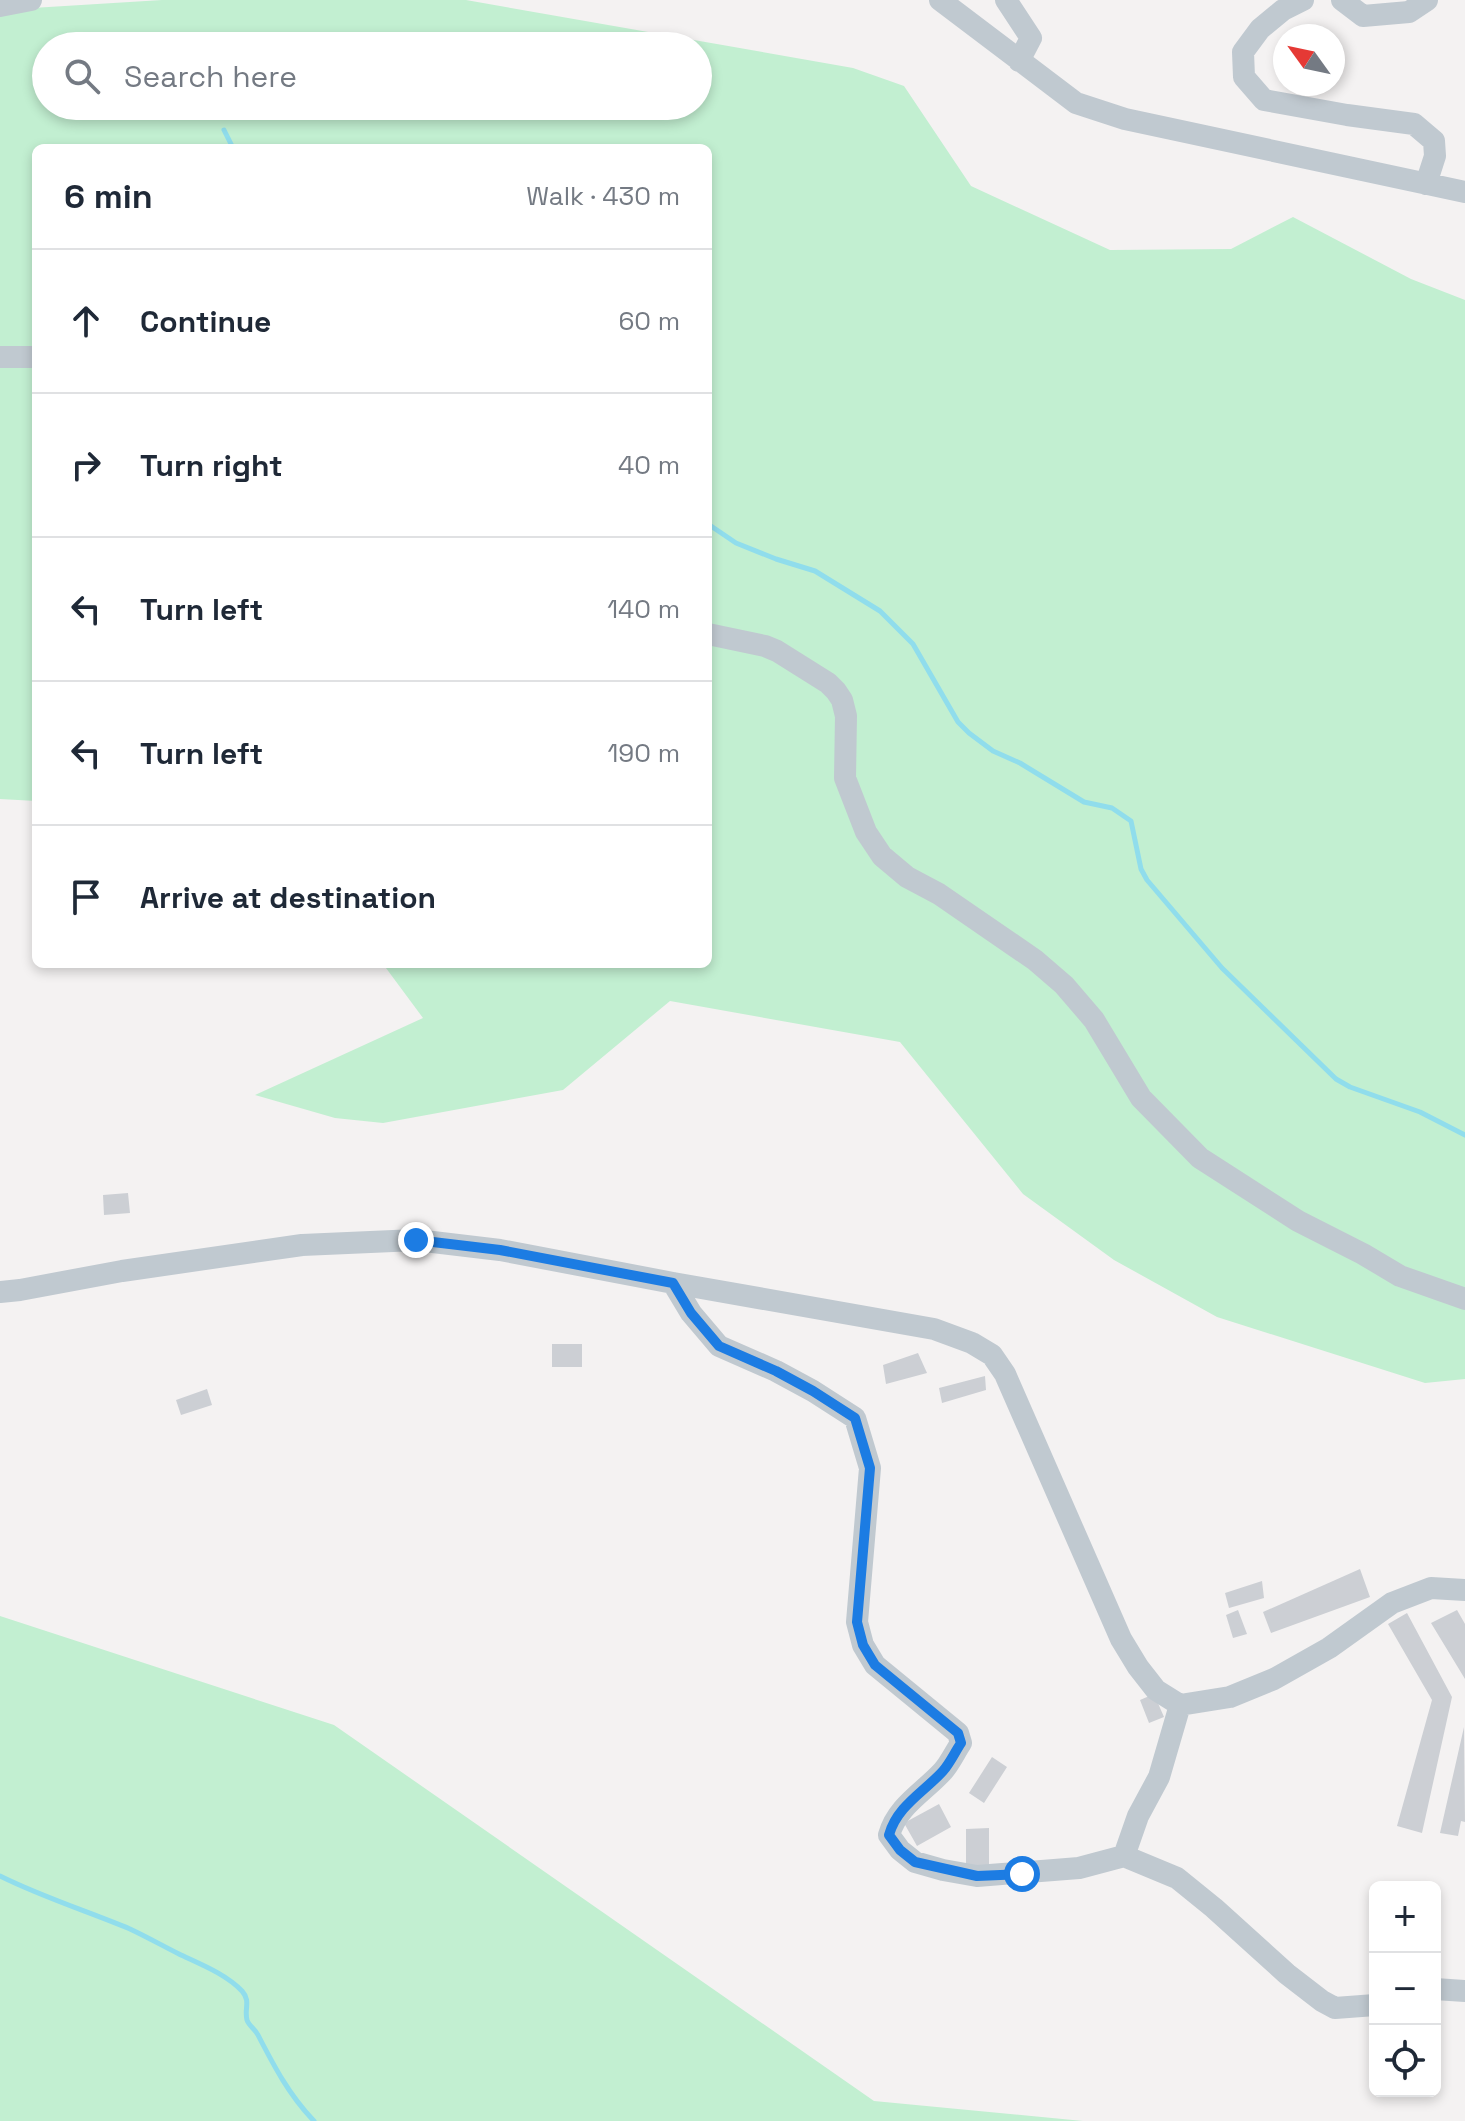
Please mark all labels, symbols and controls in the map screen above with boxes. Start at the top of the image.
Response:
north arrow [1273,24,1345,96]
search box [32,32,712,120]
icon: search [60,54,104,98]
text: Search here [124,57,297,96]
text: 6 min [64,175,153,218]
text: Walk · 430 m [526,179,680,213]
icon: ahead [64,299,108,343]
text: Continue [140,302,271,341]
text: 60 m [618,304,680,338]
icon: right [64,443,108,487]
text: Turn right [140,446,283,485]
text: 40 m [618,448,680,482]
icon: left [64,587,108,631]
text: Turn left [140,590,263,629]
text: 140 m [607,592,680,626]
icon: left [64,731,108,775]
text: Turn left [140,734,263,773]
text: 190 m [608,736,680,770]
icon: arrive [64,875,108,919]
text: Arrive at destination [140,878,436,917]
route end [398,1222,434,1258]
route start [1004,1856,1040,1892]
map controls [1369,1881,1441,2097]
button: + [1369,1881,1441,1953]
button: − [1369,1953,1441,2025]
button: locate [1369,2025,1441,2097]

